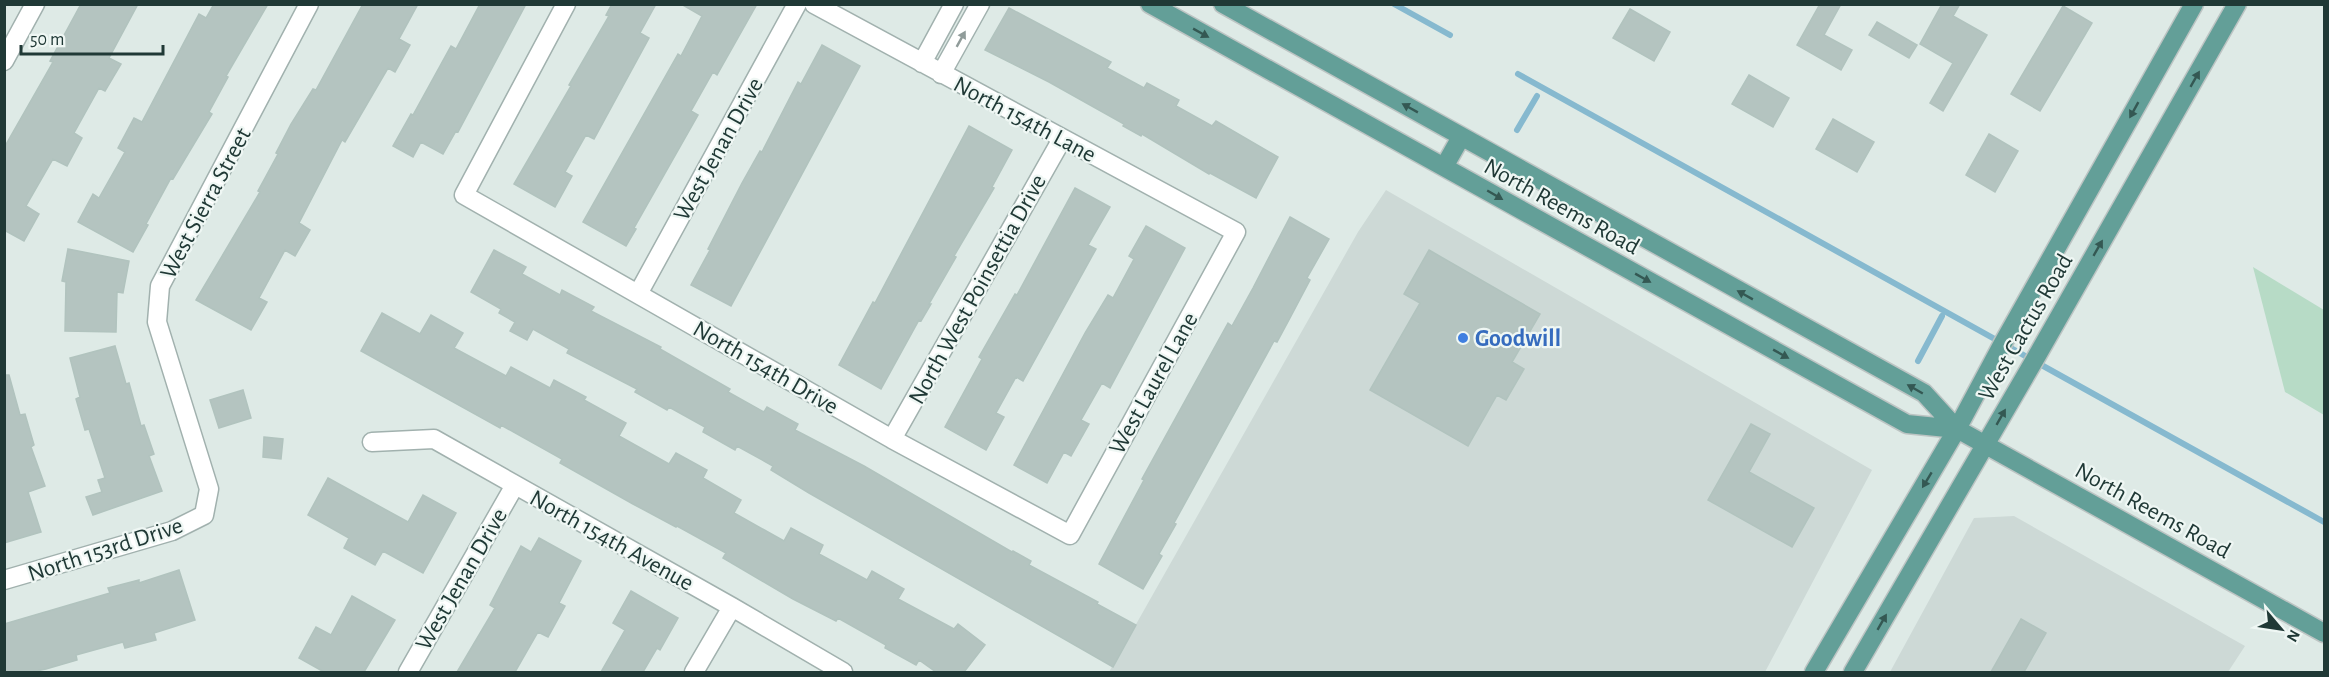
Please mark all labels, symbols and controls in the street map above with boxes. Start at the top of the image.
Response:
scale bar [21,18,164,56]
one-way arrow [1193,28,1210,38]
text: 50 m [30,31,64,49]
one-way arrow [955,31,966,47]
one-way arrow [2190,70,2200,87]
street label: North 154th Lane [949,72,1100,167]
street label: West Jenan Drive [670,74,768,225]
one-way arrow [2129,102,2140,118]
one-way arrow [1402,103,1418,114]
street label: West Sierra Street [156,124,256,283]
street label: North Reems Road [1480,154,1643,259]
street label: North West Poinsettia Drive [905,171,1051,408]
one-way arrow [1487,190,1503,201]
one-way arrow [2093,240,2104,256]
street label: West Cactus Road [1974,250,2078,405]
one-way arrow [1635,273,1651,284]
one-way arrow [1737,289,1753,300]
street label: West Laurel Lane [1105,309,1203,458]
street label: North 154th Drive [689,317,842,419]
place label: Goodwill [1475,327,1561,351]
marker: Goodwill [1456,331,1470,345]
one-way arrow [1773,349,1789,360]
one-way arrow [1907,384,1924,394]
one-way arrow [1996,409,2007,425]
street label: North Reems Road [2071,458,2234,563]
one-way arrow [1922,472,1933,488]
street label: North 154th Avenue [526,486,697,596]
street label: West Jenan Drive [412,504,512,655]
street label: North 153rd Drive [25,514,186,586]
north arrow [2251,599,2311,659]
one-way arrow [1877,613,1887,630]
text: N [2284,627,2303,645]

